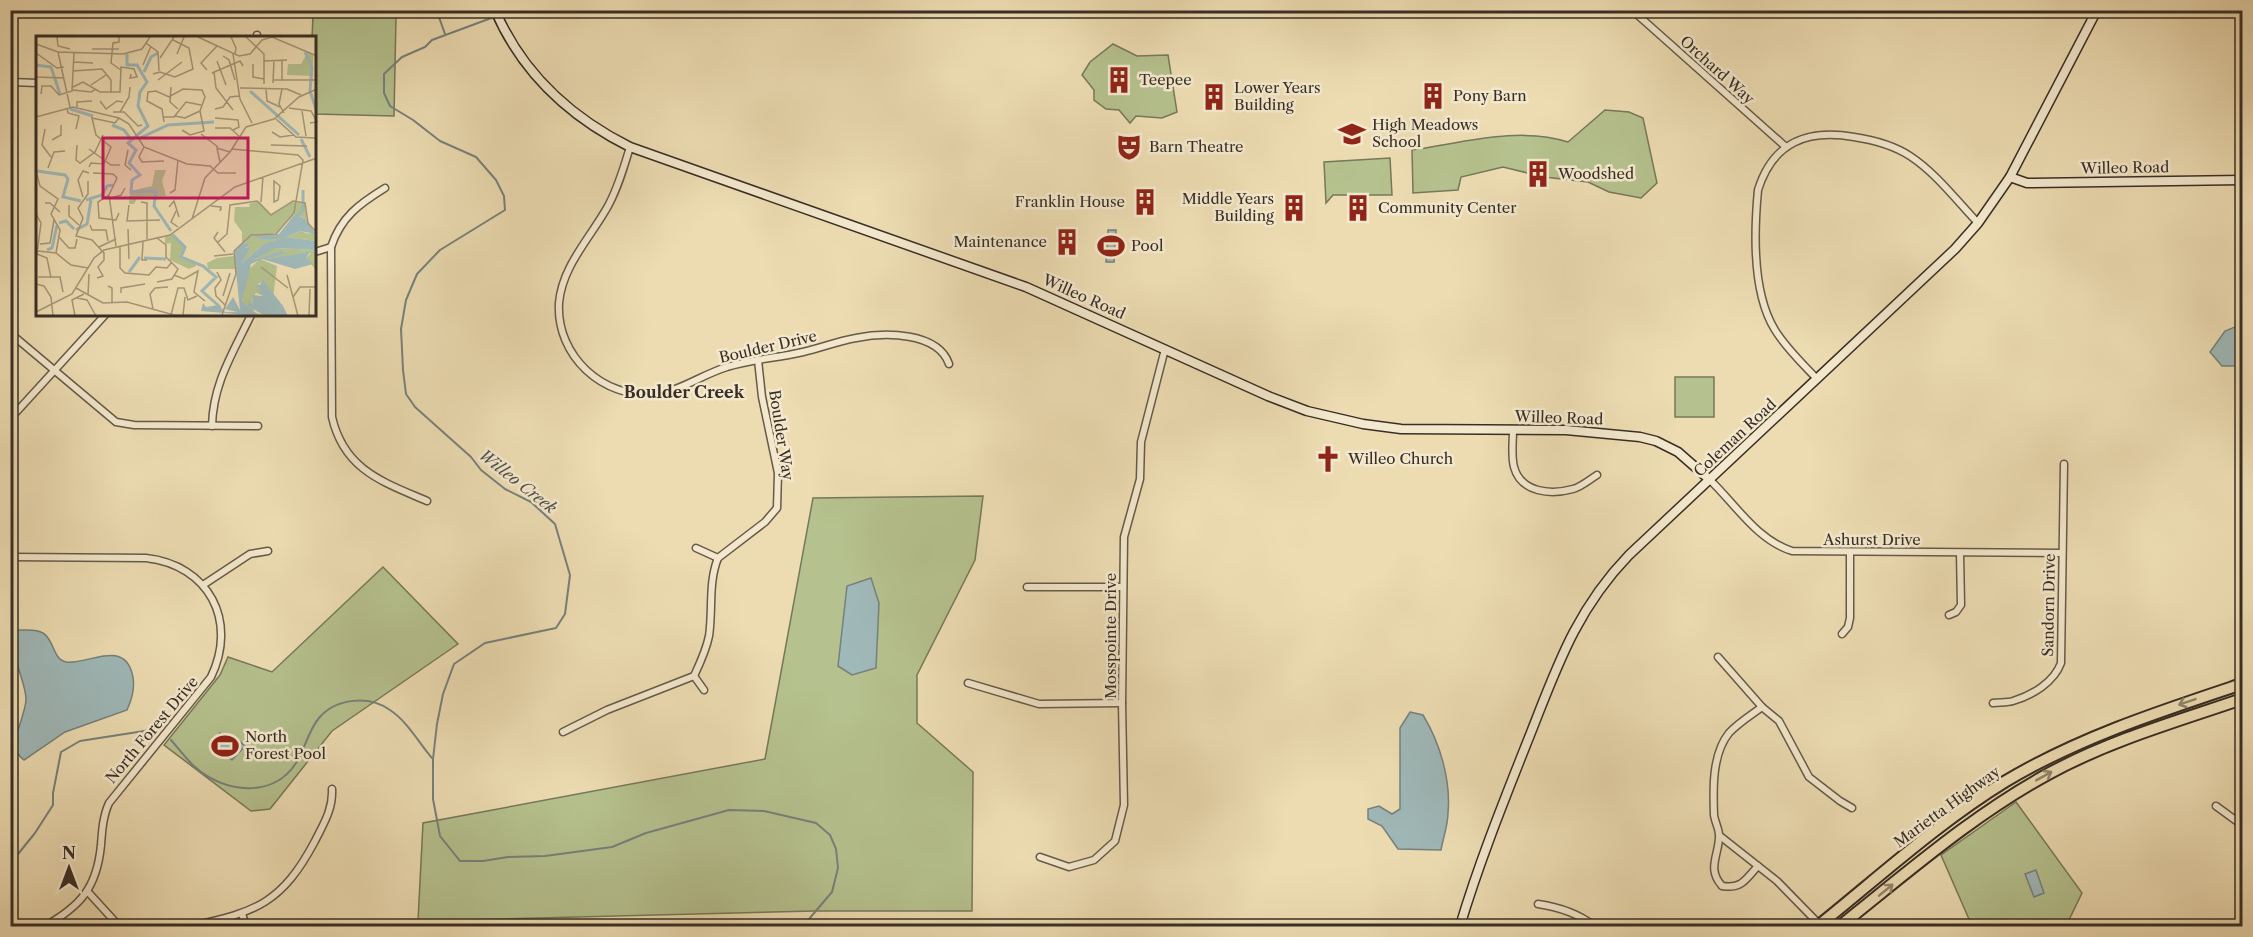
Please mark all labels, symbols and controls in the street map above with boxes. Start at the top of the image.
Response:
street label: Orchard Way [1676,31,1759,108]
inset map [36,36,316,316]
building icon: Teepee [1104,65,1134,95]
place label: Teepee [1139,70,1192,89]
place label: Lower Years Building [1234,78,1321,114]
building icon: Pony Barn [1418,81,1448,111]
building icon: Lower Years Building [1199,82,1229,112]
place label: Pony Barn [1453,86,1527,105]
place label: High Meadows School [1372,115,1478,151]
school or university icon: High Meadows School [1337,119,1367,149]
theatre icon: Barn Theatre [1114,132,1144,162]
place label: Barn Theatre [1149,137,1243,156]
street label: Willeo Road [2080,157,2169,178]
building icon: Woodshed [1523,159,1553,189]
place label: Woodshed [1557,164,1634,183]
building icon: Franklin House [1130,187,1160,217]
place label: Middle Years Building [1182,189,1274,225]
place label: Franklin House [1015,192,1125,211]
building icon: Middle Years Building [1279,193,1309,223]
building icon: Community Center [1343,193,1373,223]
place label: Community Center [1378,198,1517,217]
building icon: Maintenance [1052,227,1082,257]
sports icon: Pool [1096,231,1126,261]
place label: Maintenance [953,232,1047,251]
place label: Pool [1131,236,1164,255]
street label: Willeo Road [1039,269,1129,323]
street label: Boulder Drive [717,326,819,367]
district label: Boulder Creek [624,382,745,402]
street label: Boulder Way [765,388,798,482]
street label: Coleman Road [1689,395,1780,481]
street label: Willeo Road [1513,406,1604,429]
water label: Willeo Creek [475,444,561,518]
church icon: Willeo Church [1313,444,1343,474]
place label: Willeo Church [1347,449,1454,468]
street label: Ashurst Drive [1822,530,1921,549]
street label: Sandorn Drive [2038,553,2059,657]
street label: Mosspointe Drive [1101,573,1120,699]
street label: North Forest Drive [101,672,202,787]
one-way arrow [2178,698,2197,709]
place label: North Forest Pool [245,727,326,763]
sports icon: North Forest Pool [210,731,240,761]
street label: Marietta Highway [1890,761,2004,852]
one-way arrow [2035,770,2052,782]
north arrow [39,838,99,898]
text: N [62,843,76,863]
one-way arrow [1878,883,1894,896]

